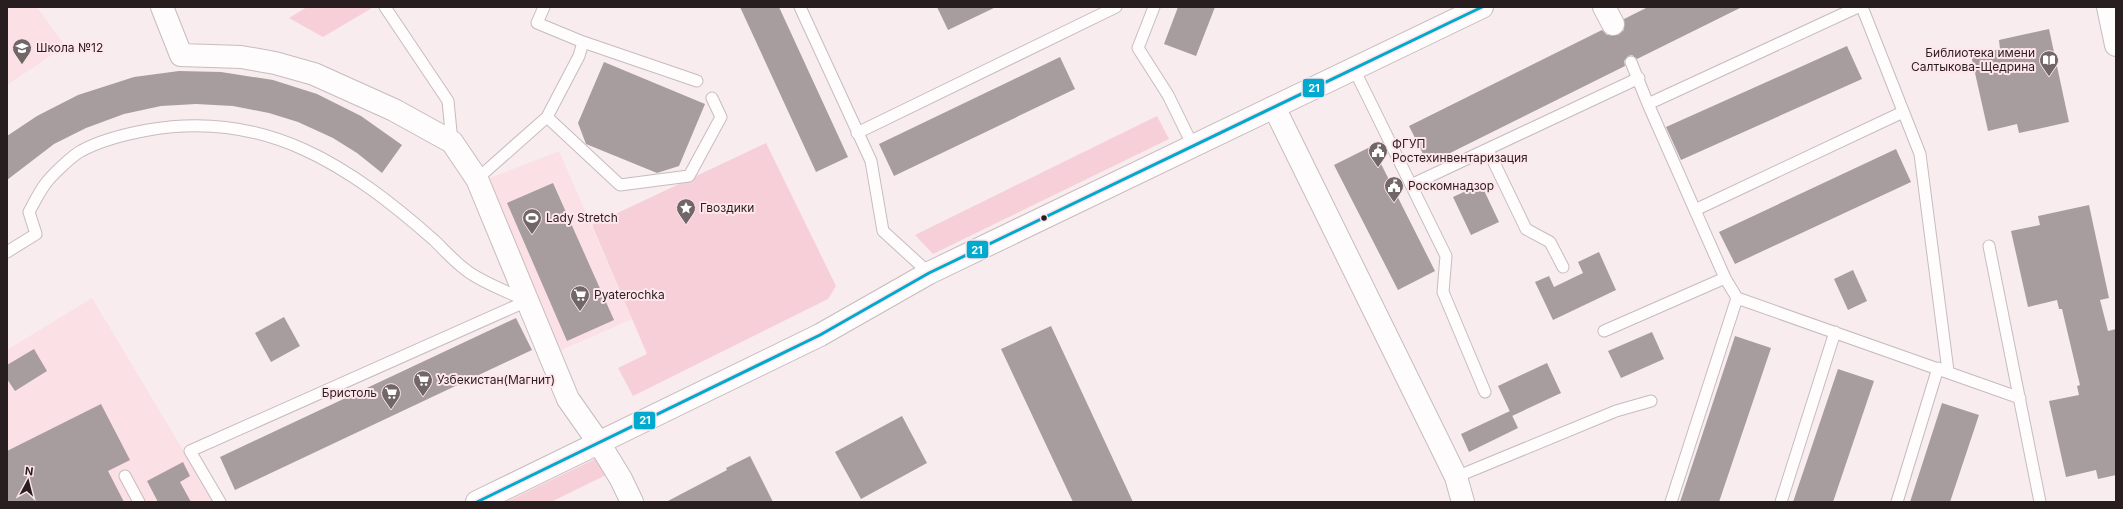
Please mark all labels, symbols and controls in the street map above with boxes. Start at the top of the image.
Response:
school or university icon: Школа №12 [11,37,33,65]
place label: Школа №12 [36,40,103,55]
place label: Библиотека имени Салтыкова-Щедрина [1911,45,2035,74]
library icon: Библиотека имени Салтыкова-Щедрина [2038,49,2060,77]
line badge: 21 [1302,78,1325,98]
text: 21 [1308,81,1320,95]
place label: ФГУП Ростехинвентаризация [1392,136,1528,165]
public building icon: ФГУП Ростехинвентаризация [1367,140,1389,168]
public building icon: Роскомнадзор [1383,175,1405,203]
place label: Роскомнадзор [1408,178,1494,193]
place icon: Гвоздики [675,197,697,225]
place label: Гвоздики [700,200,754,215]
sports icon: Lady Stretch [521,207,543,235]
place label: Lady Stretch [546,210,618,225]
unlabelled marker [1039,213,1049,223]
line badge: 21 [966,240,989,259]
text: 21 [971,243,983,257]
supermarket icon: Pyaterochka [569,284,591,312]
place label: Pyaterochka [594,287,665,302]
supermarket icon: Узбекистан(Магнит) [412,369,434,397]
place label: Узбекистан(Магнит) [437,372,555,387]
supermarket icon: Бристоль [380,382,402,410]
place label: Бристоль [322,385,377,400]
line badge: 21 [633,411,656,430]
text: 21 [639,413,651,427]
north arrow [8,461,48,501]
text: N [24,464,34,479]

